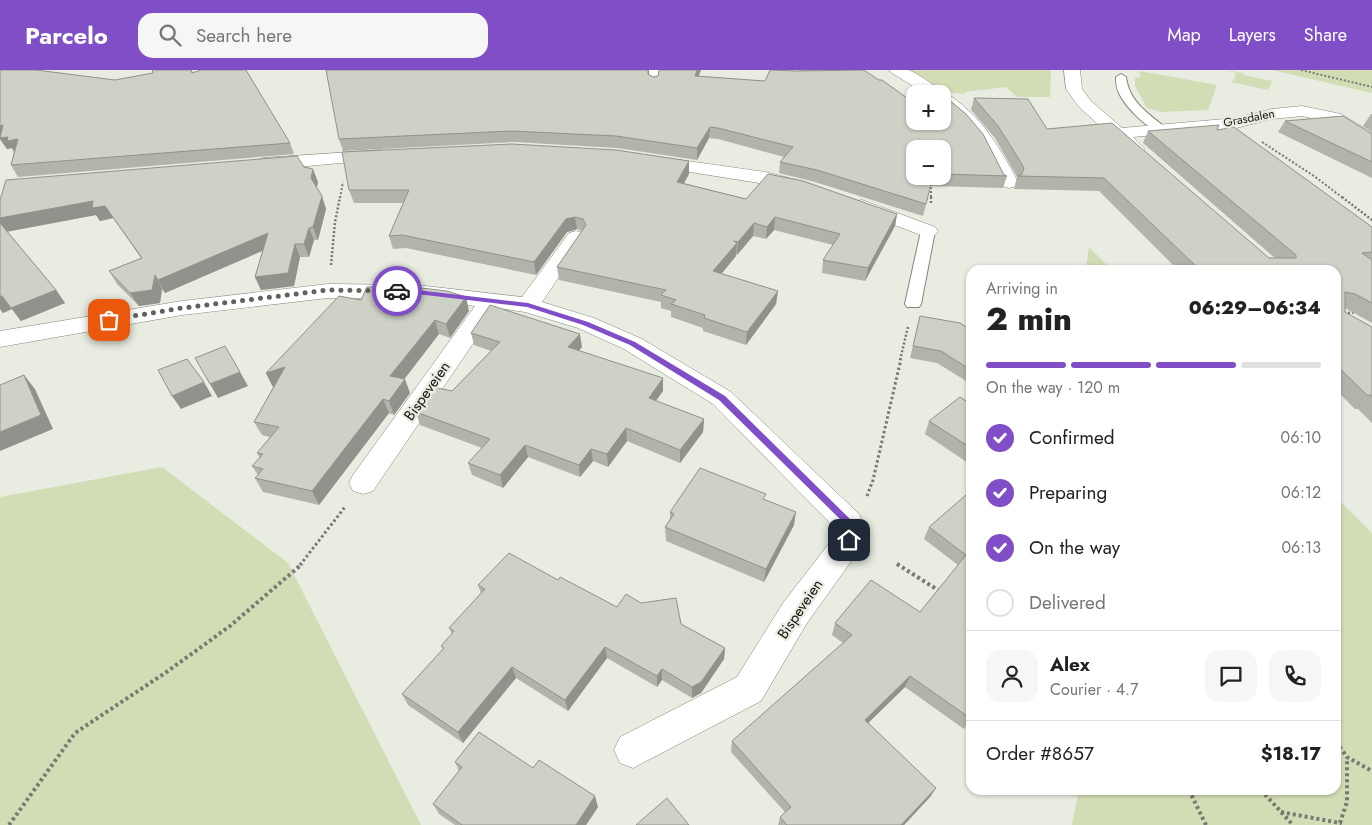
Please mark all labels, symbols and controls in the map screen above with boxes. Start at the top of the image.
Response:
search box [138,13,488,58]
text: Parcelo [25,18,108,53]
icon: search [156,21,184,49]
text: Search here [196,22,292,49]
text: Map [1167,22,1201,48]
text: Layers [1229,22,1276,48]
text: Share [1304,22,1347,48]
map controls [906,85,951,185]
button: + [906,85,951,130]
street label: Grasdalen [1222,104,1276,132]
button: − [906,140,951,185]
courier [372,266,422,316]
icon: car [383,277,411,305]
text: Arriving in [986,277,1058,300]
text: 06:29–06:34 [1189,294,1321,321]
text: 2 min [986,296,1072,342]
pin [88,299,130,341]
icon: bag [95,306,123,334]
street label: Bispeveien [398,357,456,425]
text: On the way · 120 m [986,376,1120,399]
icon: check [986,424,1014,452]
text: Confirmed [1029,424,1115,451]
text: 06:10 [1281,426,1321,449]
icon: check [986,479,1014,507]
text: Preparing [1029,479,1107,506]
text: 06:12 [1281,481,1321,504]
pin [828,519,870,561]
icon: home [835,526,863,554]
icon: check [986,534,1014,562]
text: On the way [1029,534,1120,561]
text: 06:13 [1281,536,1321,559]
street label: Bispeveien [772,575,828,643]
text: Delivered [1029,589,1106,616]
button: person [986,650,1038,702]
button: chat [1205,650,1257,702]
button: phone [1269,650,1321,702]
text: Alex [1050,651,1090,678]
text: Courier · 4.7 [1050,678,1138,701]
text: Order #8657 [986,740,1094,767]
text: $18.17 [1261,740,1321,767]

